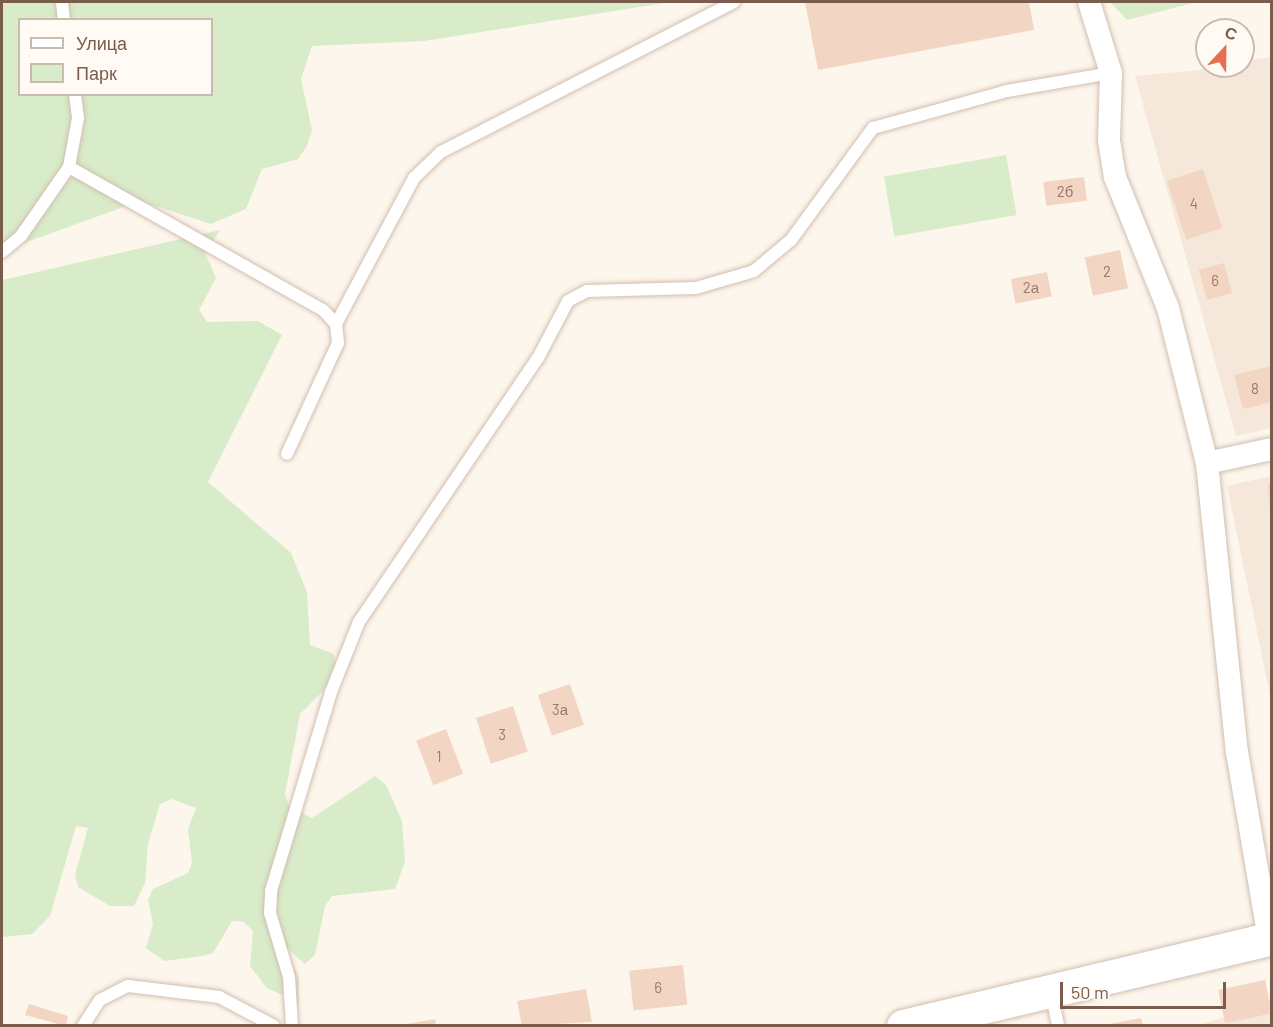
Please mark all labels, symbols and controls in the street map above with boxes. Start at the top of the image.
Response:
legend [18,18,213,96]
north arrow [1195,18,1255,78]
text: С [1222,22,1240,44]
text: Улица [76,32,127,54]
text: Парк [76,62,117,84]
house number: 2б [1057,183,1073,201]
house number: 4 [1190,195,1198,213]
house number: 2 [1103,263,1111,281]
house number: 6 [1211,272,1219,290]
house number: 2а [1023,279,1039,297]
house number: 8 [1251,380,1259,398]
house number: 3а [552,701,568,719]
house number: 3 [498,726,506,744]
house number: 1 [436,748,442,766]
scale bar [1063,970,1230,1008]
house number: 6 [654,979,662,997]
text: 50 m [1071,981,1109,1003]

